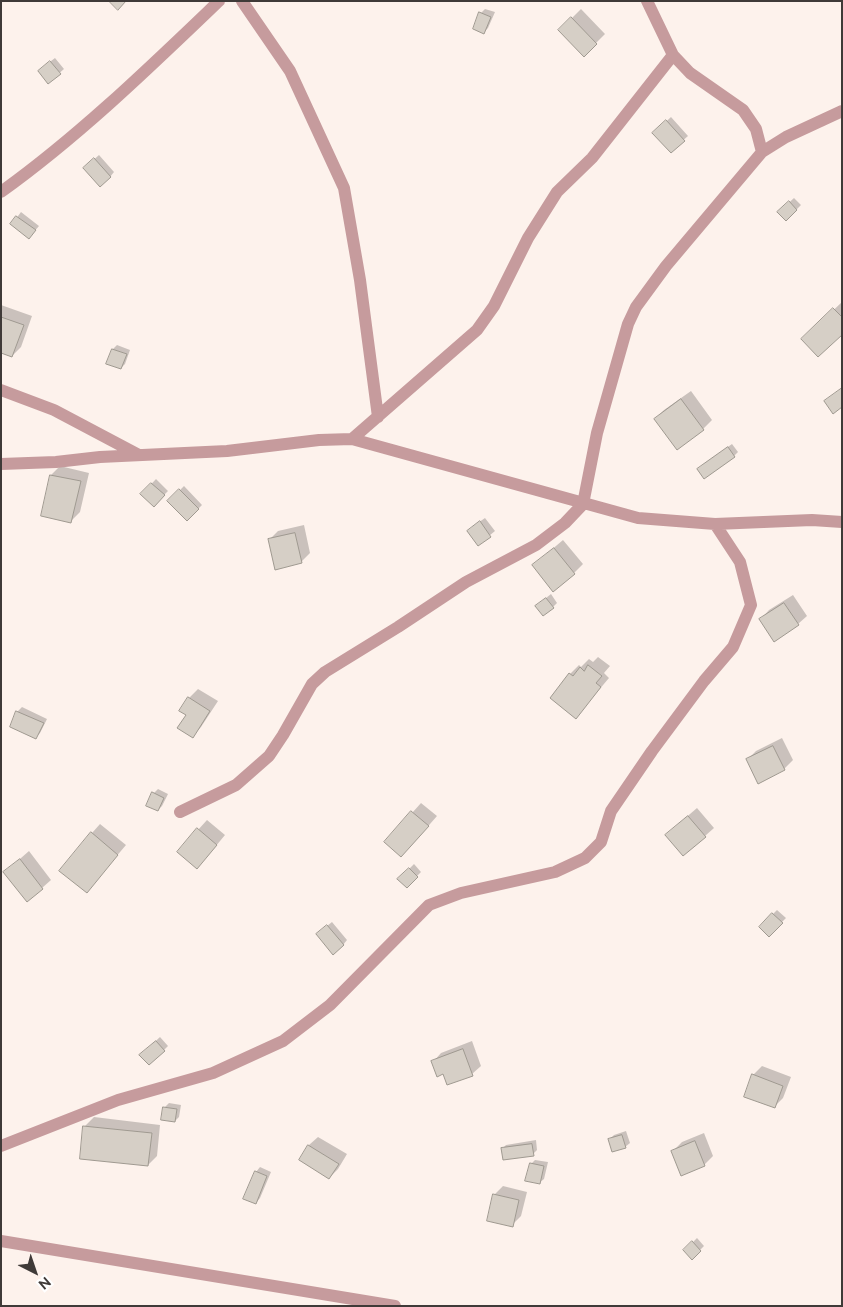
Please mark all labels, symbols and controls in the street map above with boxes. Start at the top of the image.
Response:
north arrow [10,1247,60,1297]
text: N [36,1274,54,1293]

